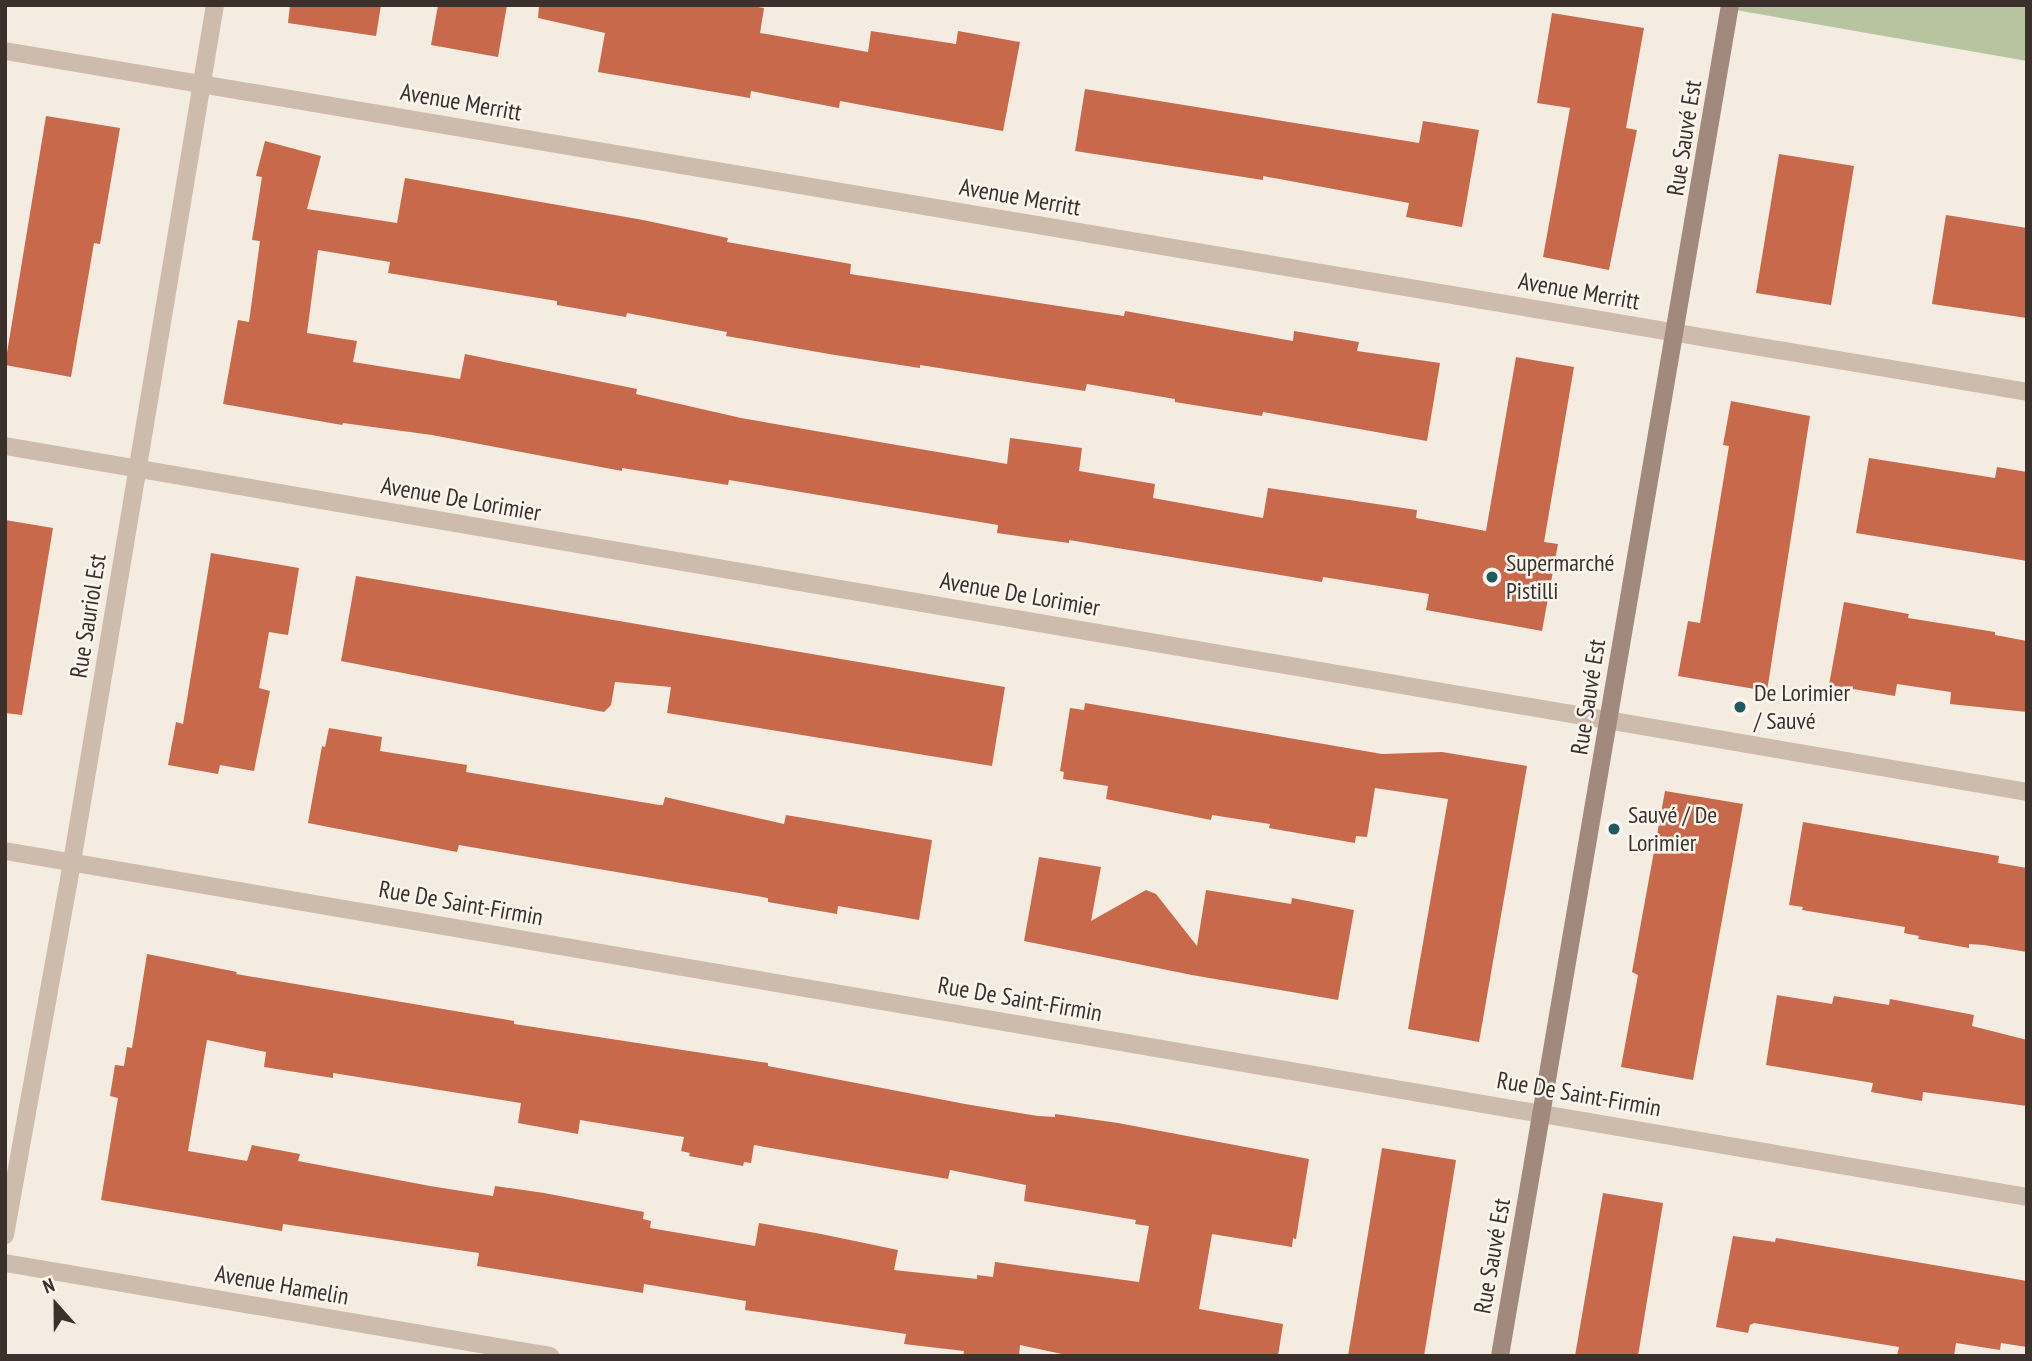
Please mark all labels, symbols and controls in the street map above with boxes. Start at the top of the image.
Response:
street label: Avenue Merritt [398,77,524,127]
street label: Rue Sauvé Est [1661,78,1707,198]
street label: Avenue Merritt [957,172,1083,222]
street label: Avenue Merritt [1516,266,1642,316]
street label: Avenue De Lorimier [379,471,543,527]
place label: Supermarché Pistilli [1506,549,1614,605]
street label: Rue Sauriol Est [64,552,112,680]
street label: Avenue De Lorimier [938,566,1102,622]
marker: Supermarché Pistilli [1484,569,1500,585]
street label: Rue Sauvé Est [1565,637,1611,757]
place label: De Lorimier / Sauvé [1754,679,1850,735]
marker: De Lorimier / Sauvé [1732,699,1748,715]
place label: Sauvé / De Lorimier [1628,801,1717,857]
marker: Sauvé / De Lorimier [1606,821,1622,837]
street label: Rue De Saint-Firmin [377,874,545,932]
street label: Rue De Saint-Firmin [936,970,1104,1028]
street label: Rue De Saint-Firmin [1495,1065,1663,1123]
street label: Rue Sauvé Est [1468,1196,1516,1316]
street label: Avenue Hamelin [213,1259,351,1311]
north arrow [21,1270,91,1340]
text: N [39,1272,58,1298]

